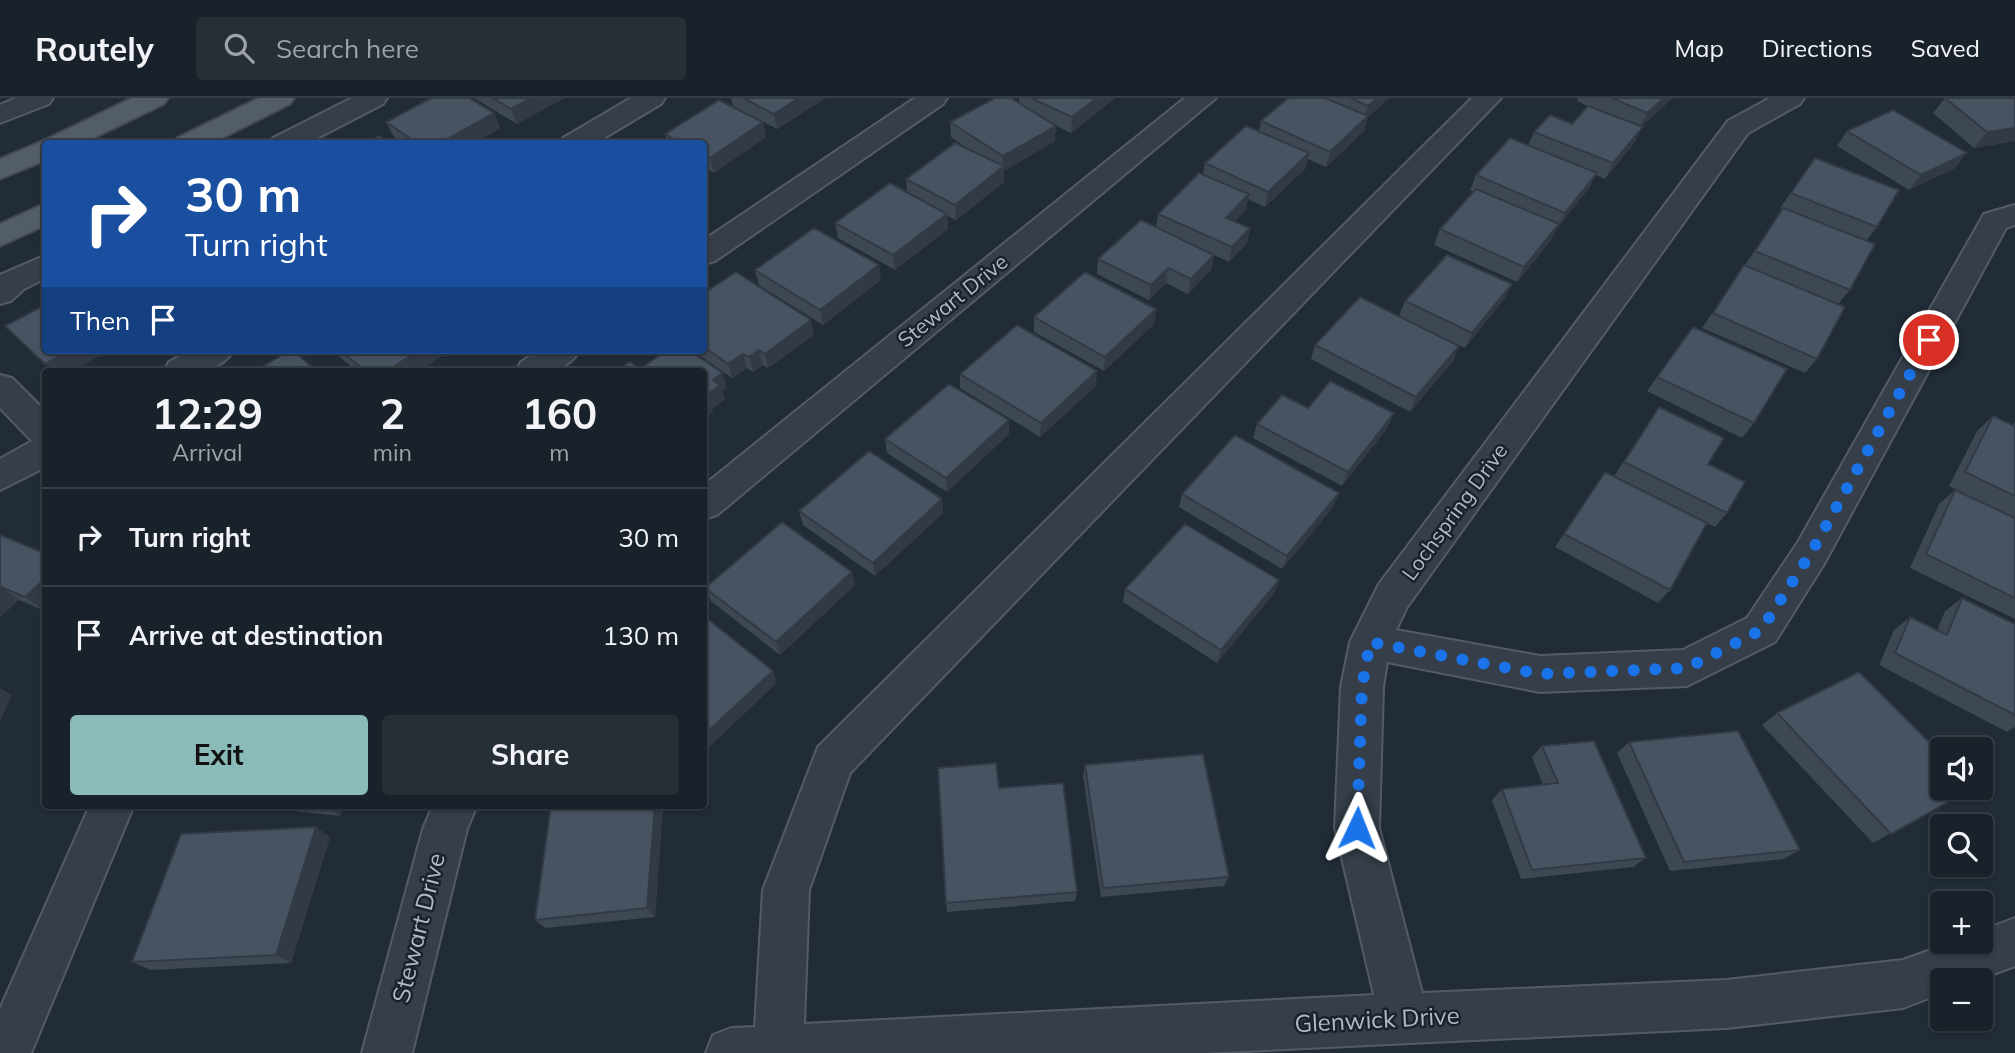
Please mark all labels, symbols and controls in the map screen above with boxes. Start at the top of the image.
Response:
search box [196,17,686,80]
text: Routely [35,28,154,69]
icon: search [220,29,258,67]
text: Search here [276,32,419,65]
text: Map [1674,33,1724,63]
text: Directions [1762,33,1873,63]
text: Saved [1911,33,1980,63]
text: 30 m [185,163,301,224]
icon: right [70,168,161,259]
text: Turn right [185,224,328,264]
street label: Stewart Drive [892,248,1013,352]
icon: arrive [144,301,182,339]
text: Then [70,304,130,337]
pin [1899,310,1959,370]
icon: arrive [1910,321,1948,359]
text: 12:29 [152,387,263,440]
text: 2 [380,387,405,440]
text: 160 [522,387,597,440]
text: Arrival [172,438,243,467]
text: min [373,438,412,467]
text: m [549,438,570,467]
street label: Lochspring Drive [1396,438,1513,585]
icon: right [70,518,108,556]
text: Turn right [129,521,250,554]
text: 30 m [618,521,679,554]
icon: arrive [70,616,108,654]
text: Arrive at destination [129,619,384,652]
text: 130 m [603,619,679,652]
button: Exit [70,715,368,795]
button: Share [382,715,679,795]
map controls [1930,737,1993,1031]
button: sound [1930,737,1993,800]
position arrow [1320,791,1394,865]
button: search [1930,814,1993,877]
street label: Stewart Drive [385,850,451,1006]
button: + [1930,891,1993,954]
button: − [1930,968,1993,1031]
street label: Glenwick Drive [1294,1000,1460,1038]

